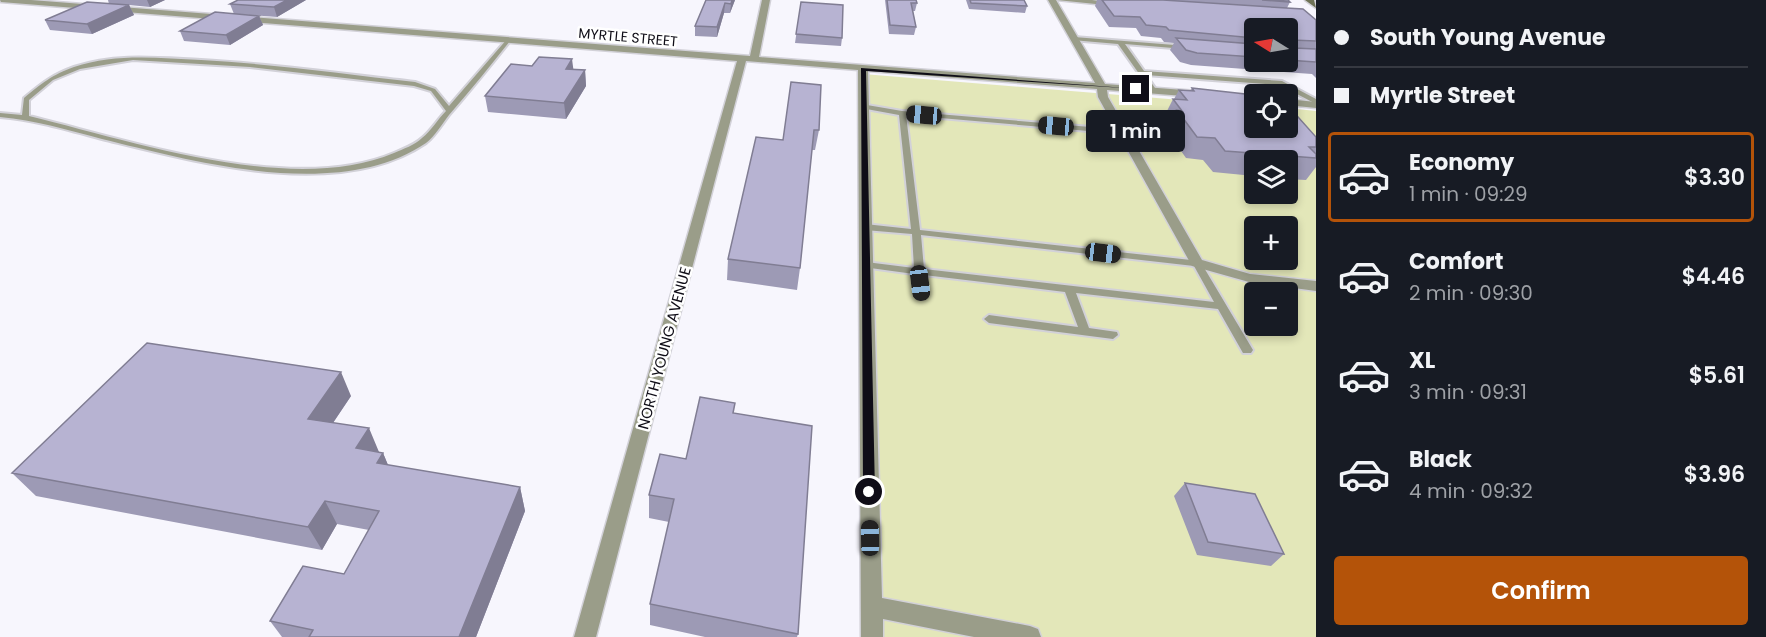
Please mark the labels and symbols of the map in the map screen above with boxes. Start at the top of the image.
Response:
north arrow [1244,18,1298,72]
street label: MYRTLE STREET [578,23,679,51]
route end [1122,75,1149,102]
car [905,104,943,126]
callout: 1 min [1086,110,1186,152]
car [1037,115,1075,137]
car [1084,242,1122,264]
car [909,264,931,302]
street label: NORTH YOUNG AVENUE [632,265,696,431]
route start [855,478,882,505]
car [861,520,879,556]

